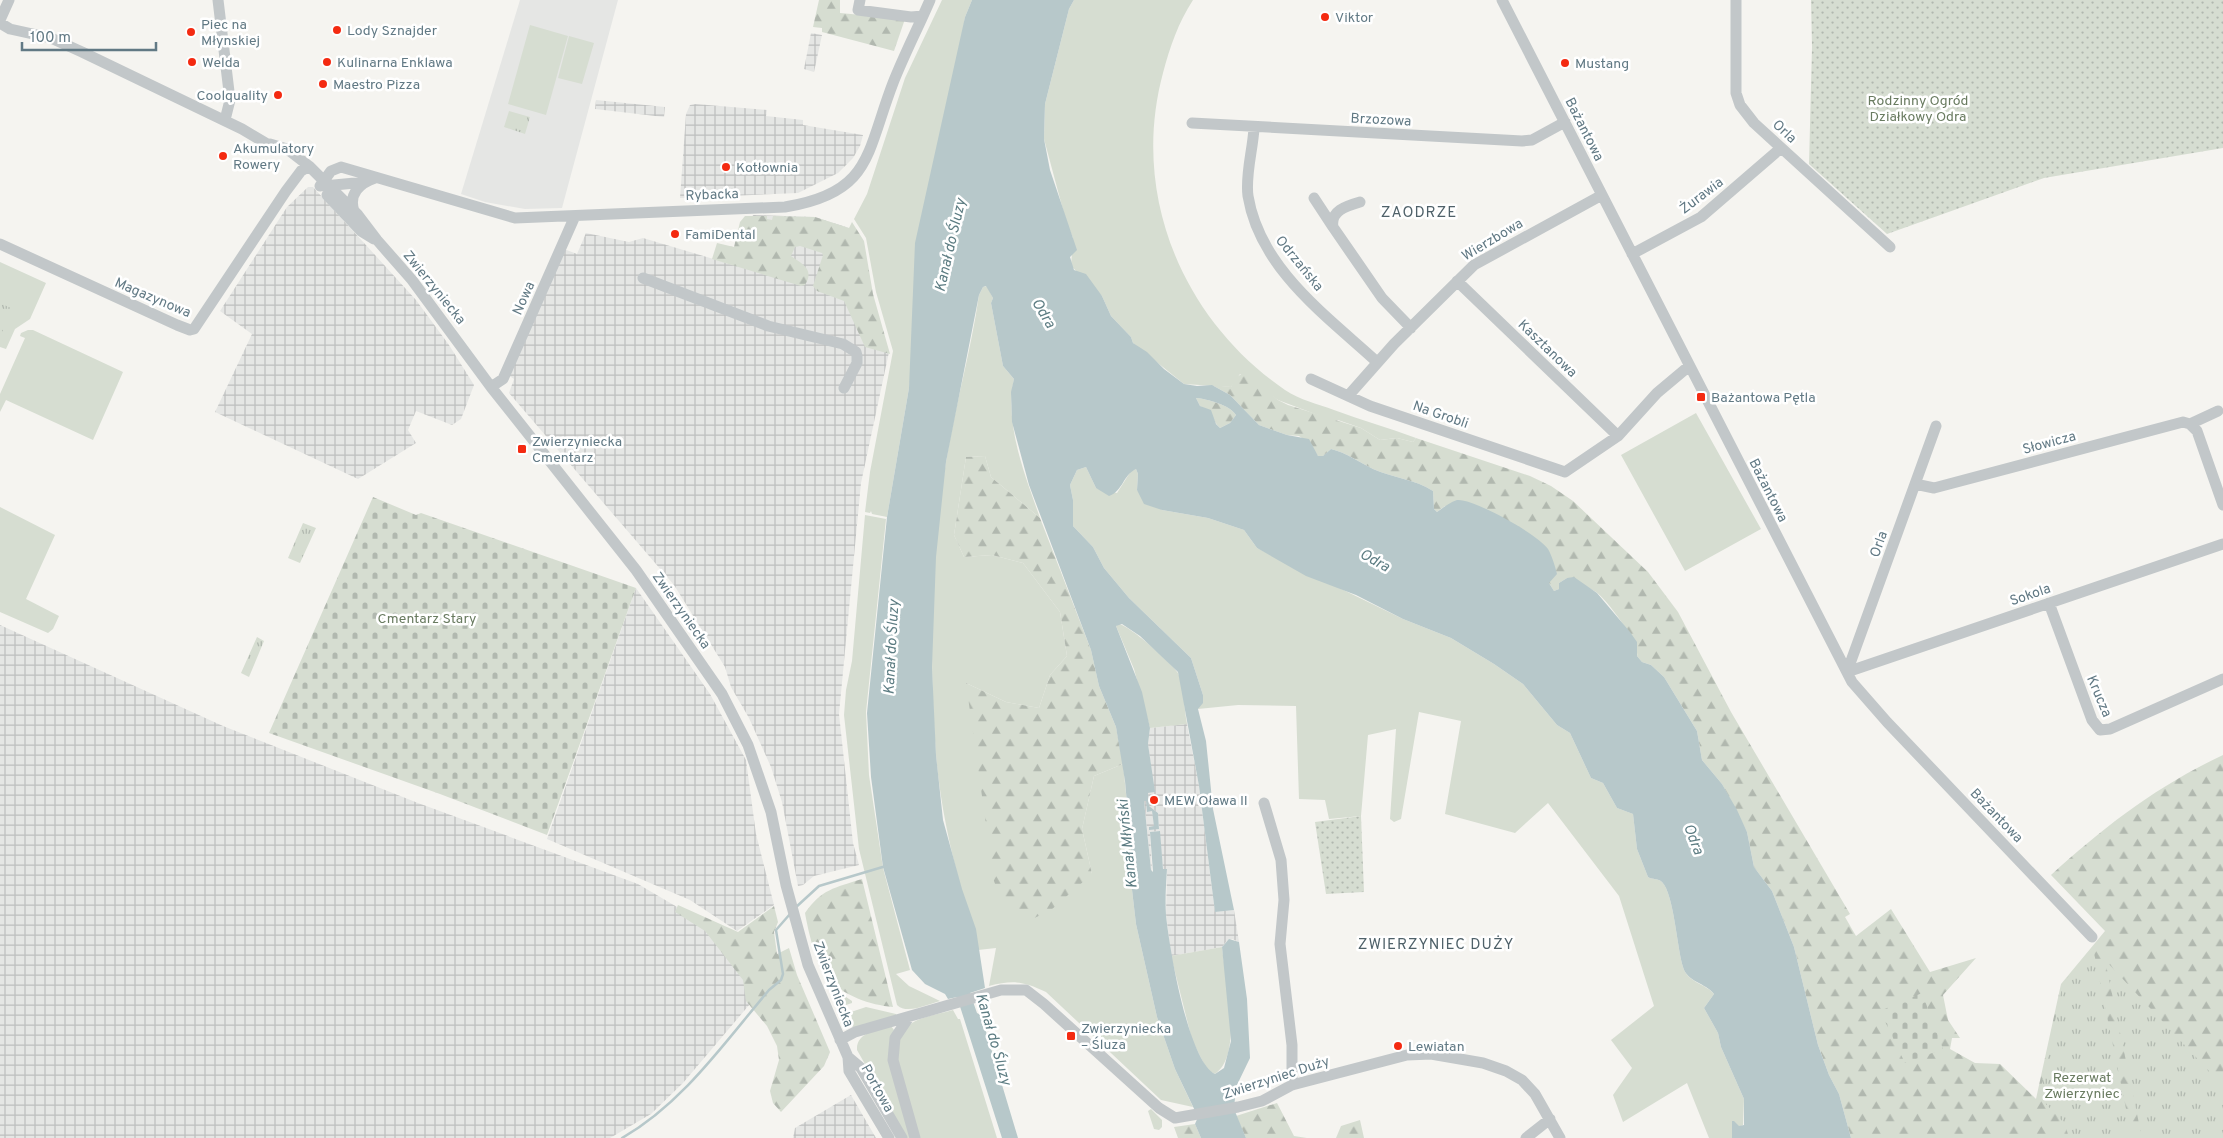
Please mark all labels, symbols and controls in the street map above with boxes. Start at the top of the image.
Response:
place label: Viktor [1335,10,1374,27]
marker: Viktor [1319,11,1331,23]
place label: Piec na Młynskiej [201,17,260,50]
scale bar [22,20,156,52]
place label: Lody Sznajder [347,23,438,40]
marker: Lody Sznajder [331,24,343,36]
marker: Piec na Młynskiej [185,26,197,38]
text: 100 m [30,29,71,48]
place label: Welda [202,55,240,72]
place label: Kulinarna Enklawa [337,55,453,72]
marker: Welda [186,56,198,68]
marker: Kulinarna Enklawa [321,56,333,68]
place label: Mustang [1575,56,1629,73]
marker: Mustang [1559,57,1571,69]
place label: Maestro Pizza [333,77,420,94]
marker: Maestro Pizza [317,78,329,90]
place label: Coolquality [196,88,268,105]
marker: Coolquality [272,89,284,101]
park label: Rodzinny Ogród Działkowy Odra [1868,93,1968,126]
street label: Bażantowa [1560,95,1607,164]
street label: Brzozowa [1350,110,1412,131]
street label: Orla [1768,117,1800,147]
place label: Akumulatory Rowery [233,141,314,174]
marker: Akumulatory Rowery [217,150,229,162]
place label: Kotłownia [736,160,798,177]
marker: Kotłownia [720,161,732,173]
street label: Żurawia [1676,173,1727,218]
street label: Rybacka [685,186,739,205]
water label: Kanał do Śluzy [930,195,972,294]
district label: ZAODRZE [1381,204,1457,223]
street label: Wierzbowa [1459,215,1526,265]
place label: FamiDental [685,227,756,244]
marker: FamiDental [669,228,681,240]
street label: Odrzańska [1271,233,1326,295]
street label: Zwierzyniecka [399,248,469,328]
street label: Magazynowa [112,275,193,322]
street label: Nowa [510,279,539,318]
water label: Odra [1026,295,1059,332]
street label: Kasztanowa [1514,317,1580,381]
place label: Bażantowa Pętla [1711,390,1816,407]
marker: Bażantowa Pętla [1695,391,1707,403]
street label: Na Grobli [1410,398,1471,433]
street label: Słowicza [2021,428,2078,459]
place label: Zwierzyniecka Cmentarz [532,434,622,467]
marker: Zwierzyniecka Cmentarz [516,443,528,455]
street label: Bażantowa [1744,456,1791,525]
street label: Orla [1867,529,1892,560]
water label: Odra [1356,545,1393,577]
street label: Zwierzyniecka [648,569,714,653]
street label: Sokola [2008,581,2053,610]
water label: Kanał do Śluzy [879,598,905,695]
park label: Cmentarz Stary [378,611,476,628]
street label: Krucza [2082,673,2115,720]
street label: Bażantowa [1966,785,2026,847]
place label: MEW Oława II [1164,793,1248,810]
marker: MEW Oława II [1148,794,1160,806]
water label: Kanał Młyński [1114,797,1143,889]
water label: Odra [1678,821,1707,858]
district label: ZWIERZYNIEC DUŻY [1358,935,1514,955]
street label: Zwierzyniecka [809,939,857,1030]
water label: Kanał do Śluzy [970,991,1017,1089]
place label: Zwierzyniecka – Śluza [1081,1021,1171,1054]
marker: Zwierzyniecka – Śluza [1065,1030,1077,1042]
place label: Lewiatan [1408,1039,1465,1056]
marker: Lewiatan [1392,1040,1404,1052]
street label: Zwierzyniec Duży [1221,1053,1332,1104]
street label: Portowa [857,1062,897,1116]
park label: Rezerwat Zwierzyniec [2044,1070,2120,1103]

